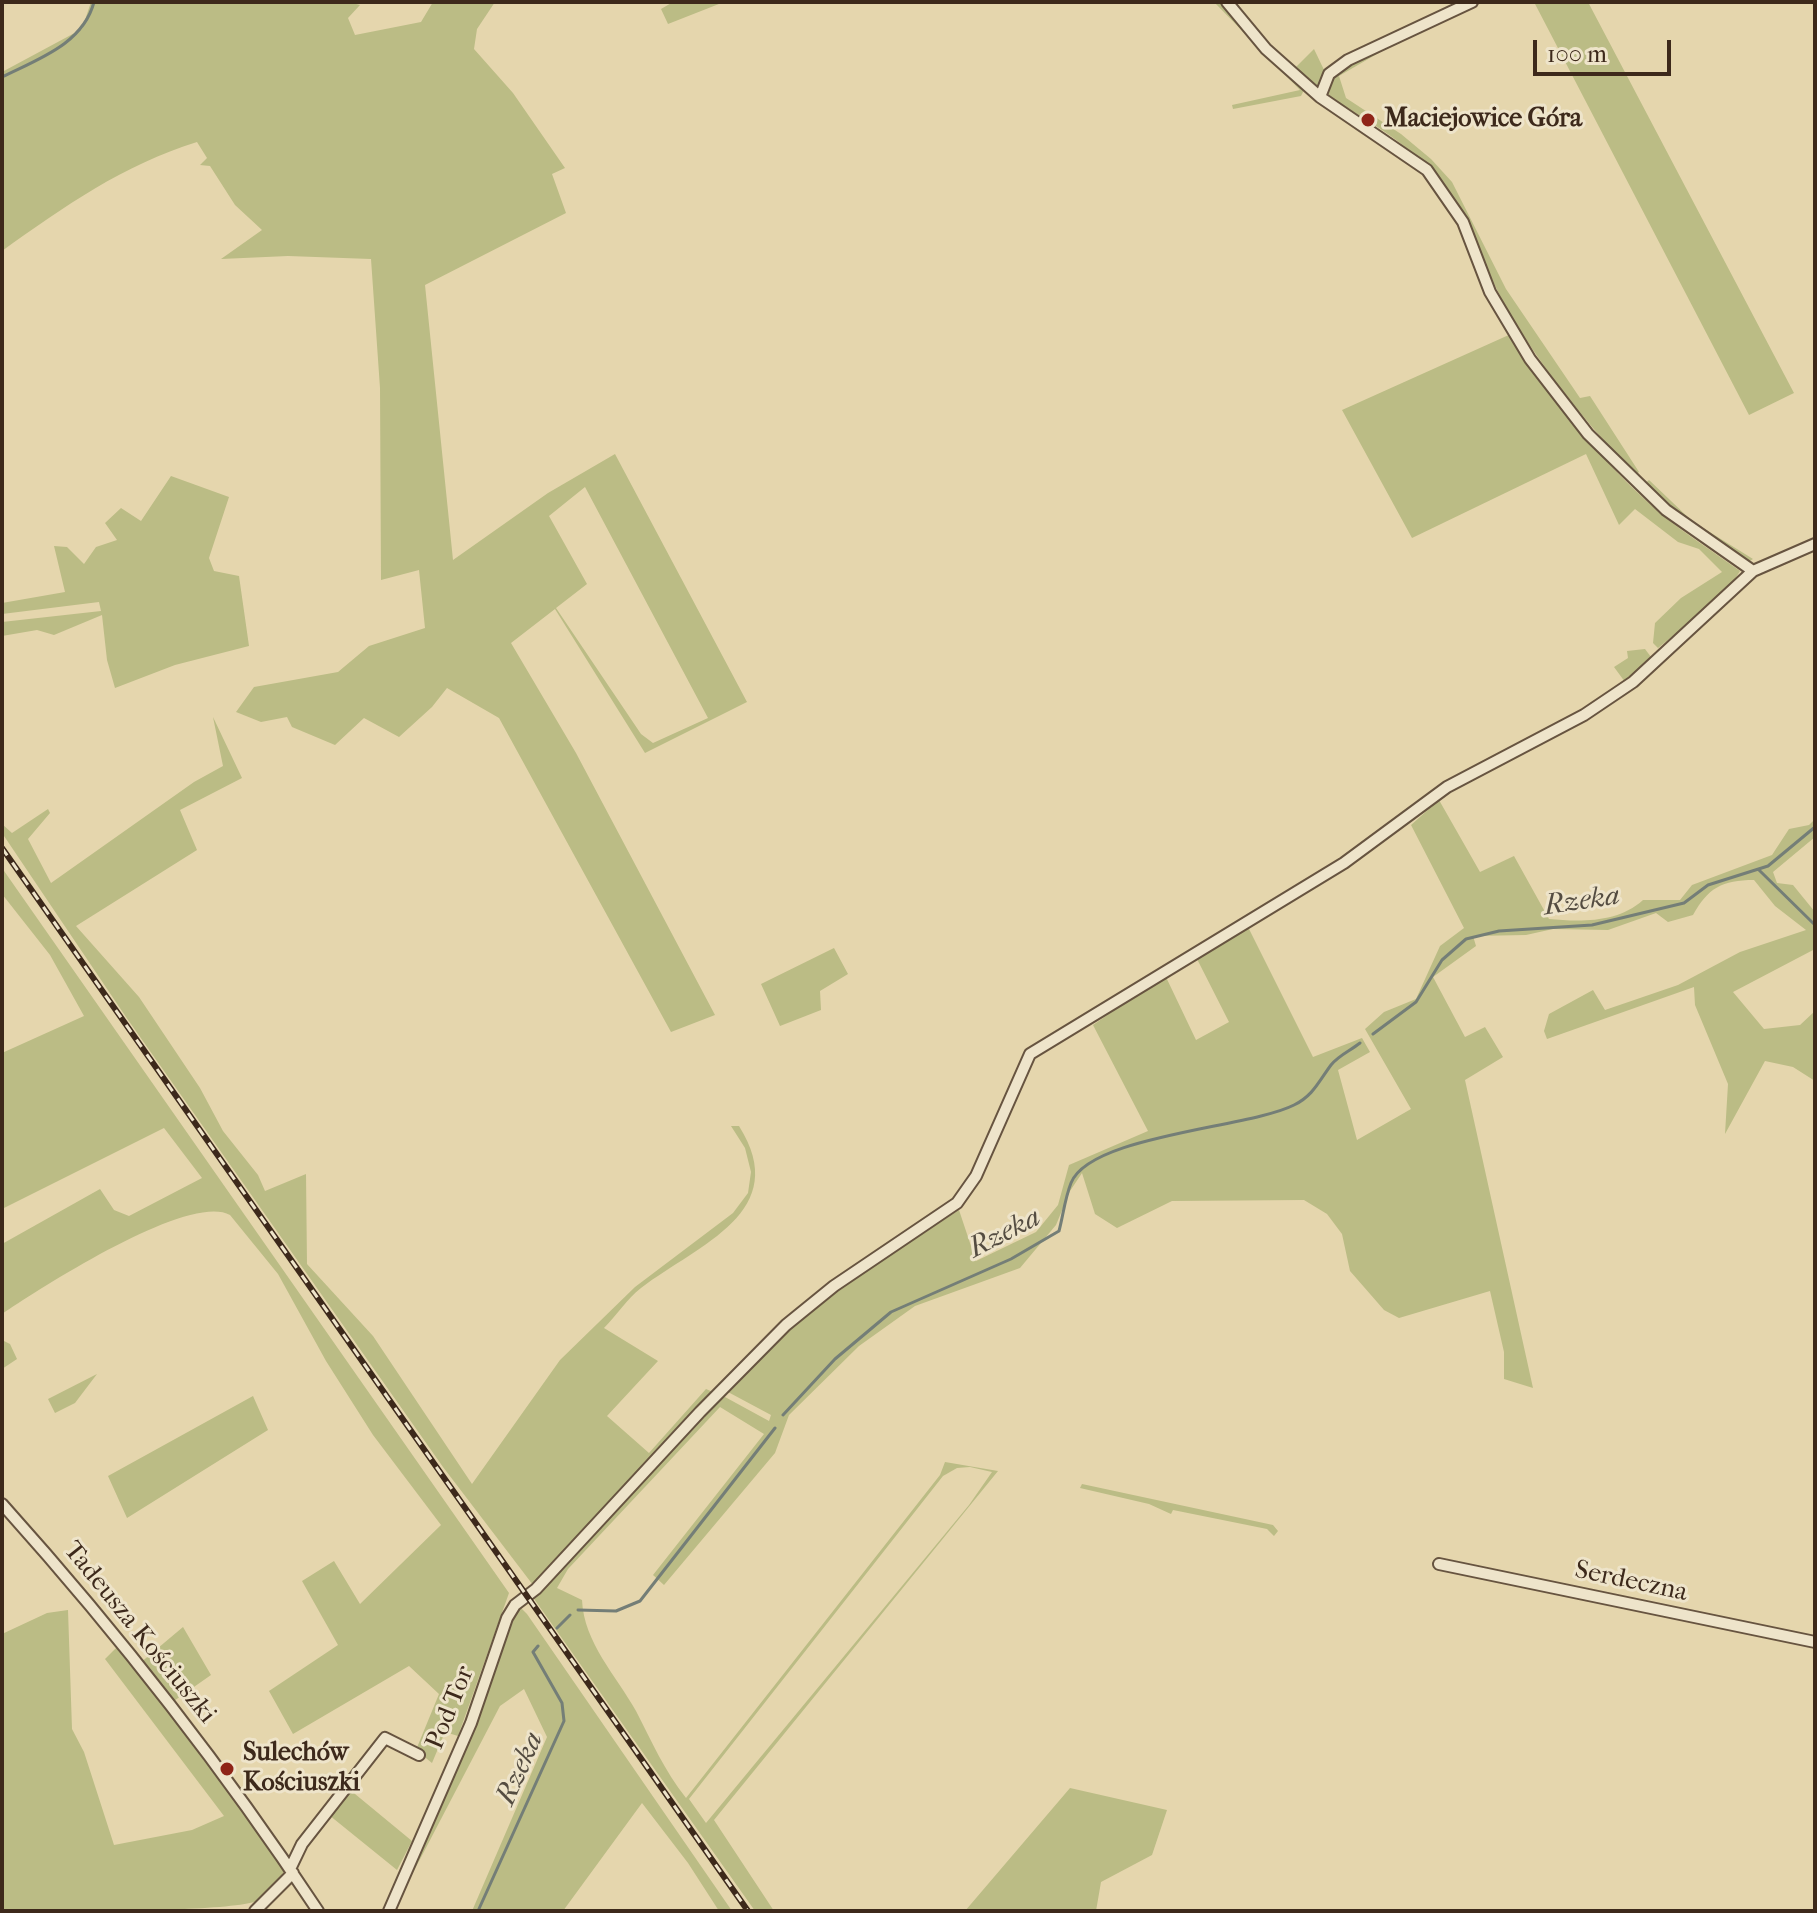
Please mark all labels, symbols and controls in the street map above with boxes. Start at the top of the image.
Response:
scale bar [1537,24,1675,74]
text: 100 m [1547,40,1607,68]
place label: Maciejowice Góra [1384,104,1582,136]
marker: Maciejowice Góra [1359,111,1377,129]
water label: Rzeka [1542,880,1622,924]
water label: Rzeka [963,1202,1047,1266]
street label: Tadeusza Kościuszki [56,1536,222,1730]
street label: Serdeczna [1572,1555,1690,1609]
street label: Pod Tor [420,1662,482,1754]
water label: Rzeka [490,1727,552,1811]
place label: Sulechów Kościuszki [243,1738,360,1800]
marker: Sulechów Kościuszki [218,1760,236,1778]

